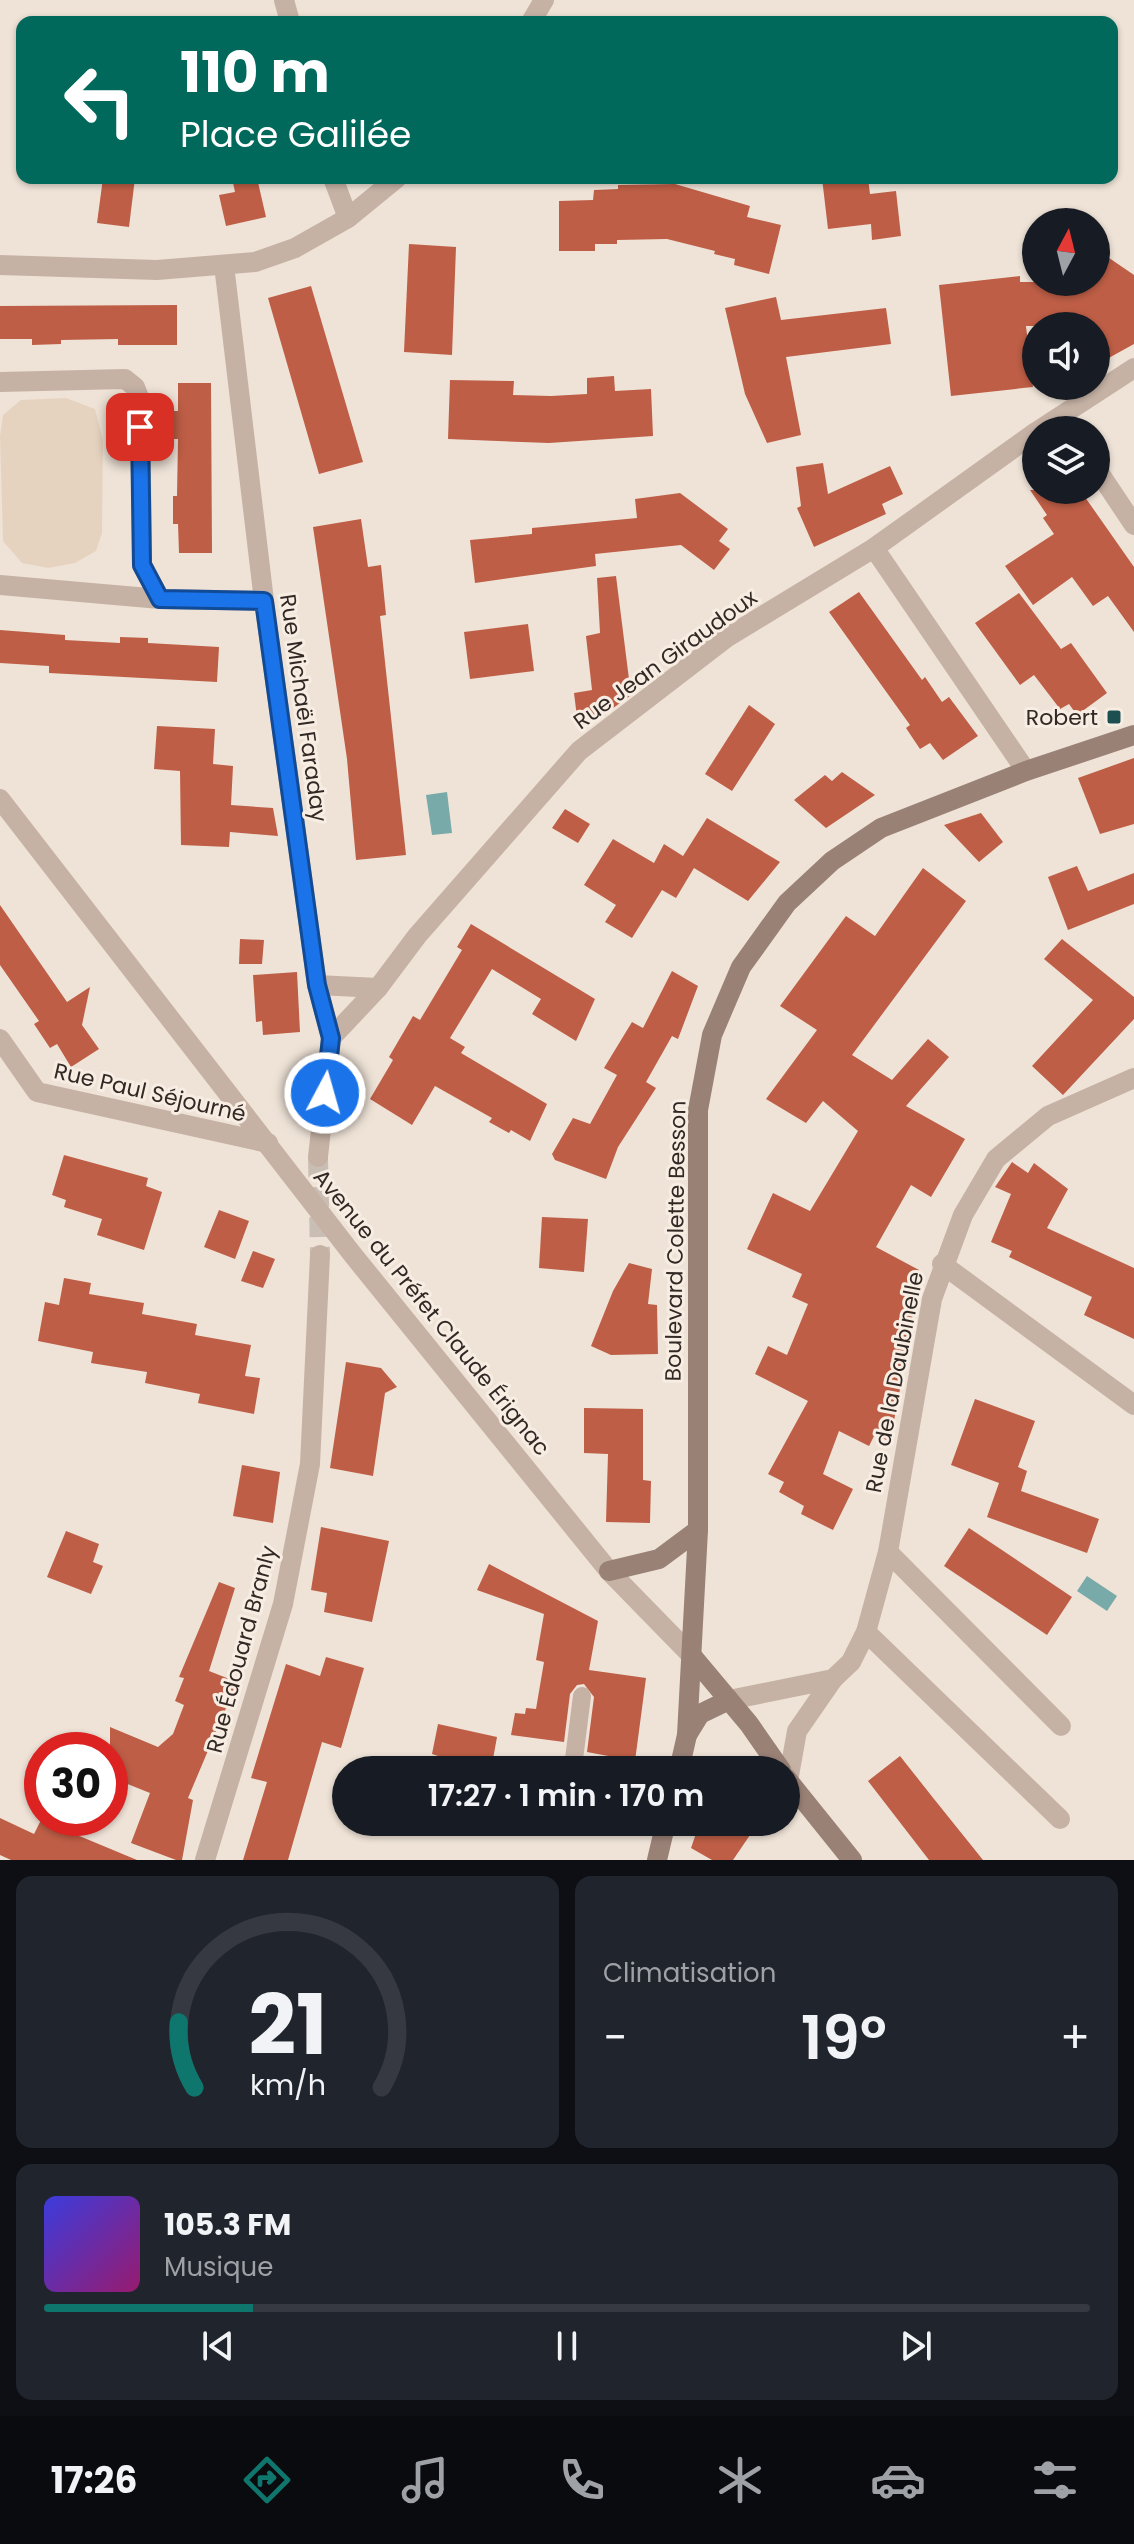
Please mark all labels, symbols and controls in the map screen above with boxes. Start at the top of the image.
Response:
text: 110 m [180,33,330,112]
icon: left [48,48,152,152]
text: Place Galilée [180,109,411,160]
north arrow [1022,208,1110,296]
map controls [1022,208,1110,504]
button: sound [1022,312,1110,400]
pin [106,393,174,461]
icon: arrive [118,405,162,449]
button: layers [1022,416,1110,504]
street label: Rue Jean Giraudoux [567,582,764,737]
street label: Rue Michaël Faraday [272,592,335,825]
place label: Robert [1026,702,1098,733]
marker: Robert [1105,708,1123,726]
position arrow [283,1051,367,1135]
street label: Rue Paul Séjourné [51,1055,249,1130]
street label: Boulevard Colette Besson [658,1100,693,1382]
street label: Avenue du Préfet Claude Érignac [306,1162,557,1462]
street label: Rue de la Daubinelle [858,1269,931,1495]
street label: Rue Édouard Branly [199,1541,284,1756]
speed limit sign: 30 [24,1732,128,1836]
text: 17:27 · 1 min · 170 m [428,1774,704,1817]
text: Climatisation [603,1955,776,1991]
text: 21 [248,1967,327,2083]
text: 19° [801,1996,887,2080]
text: − [603,2007,627,2068]
text: + [1060,2007,1090,2068]
text: km/h [249,2065,326,2105]
text: 105.3 FM [164,2203,291,2246]
text: Musique [164,2249,273,2285]
icon: previous [196,2324,240,2368]
icon: pause [545,2324,589,2368]
icon: next [894,2324,938,2368]
icon: directions [239,2452,295,2508]
icon: music [397,2452,453,2508]
icon: phone [554,2452,610,2508]
icon: climate [712,2452,768,2508]
icon: car [870,2452,926,2508]
icon: filters [1027,2452,1083,2508]
text: 17:26 [51,2455,137,2506]

